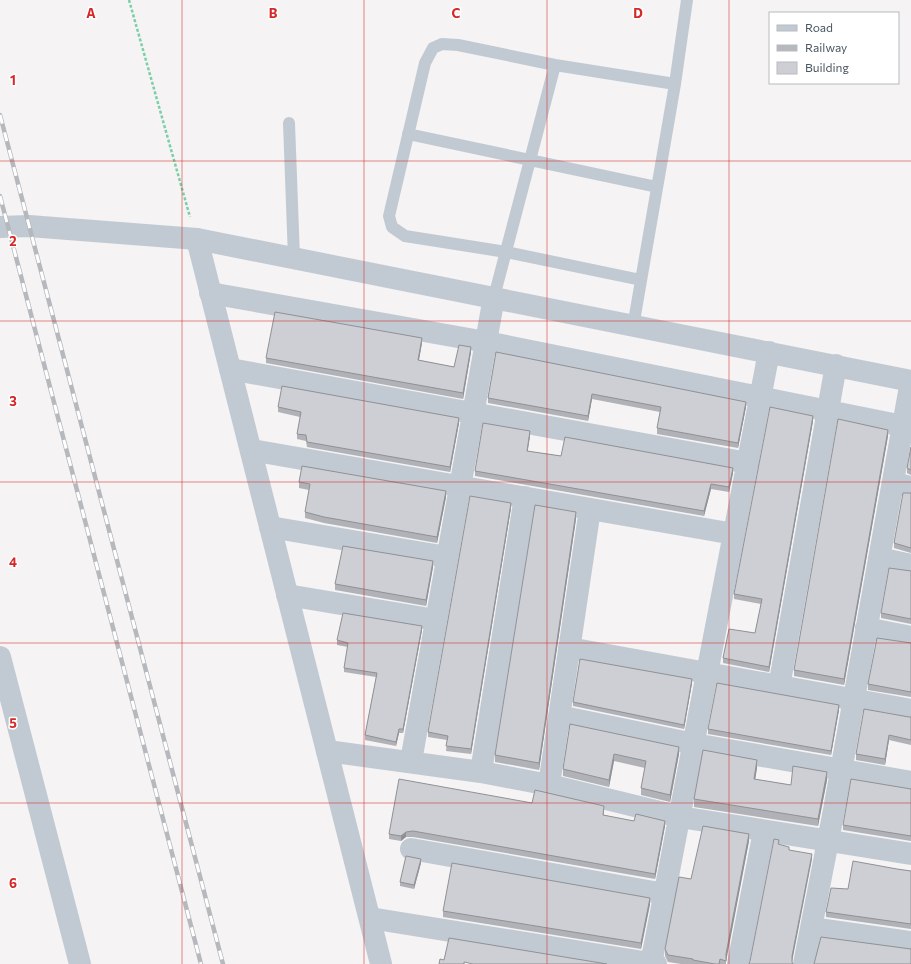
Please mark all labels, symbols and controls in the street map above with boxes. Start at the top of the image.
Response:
text: A [86,5,96,21]
text: B [269,5,278,21]
text: C [452,5,461,21]
text: D [633,5,643,21]
legend [769,12,899,84]
text: Road [805,20,833,34]
text: Railway [805,40,847,54]
text: Building [805,60,849,74]
text: 1 [10,72,16,88]
text: 2 [9,233,17,249]
text: 3 [9,393,17,409]
text: 4 [9,554,17,570]
text: 5 [9,715,17,731]
text: 6 [9,875,17,891]

